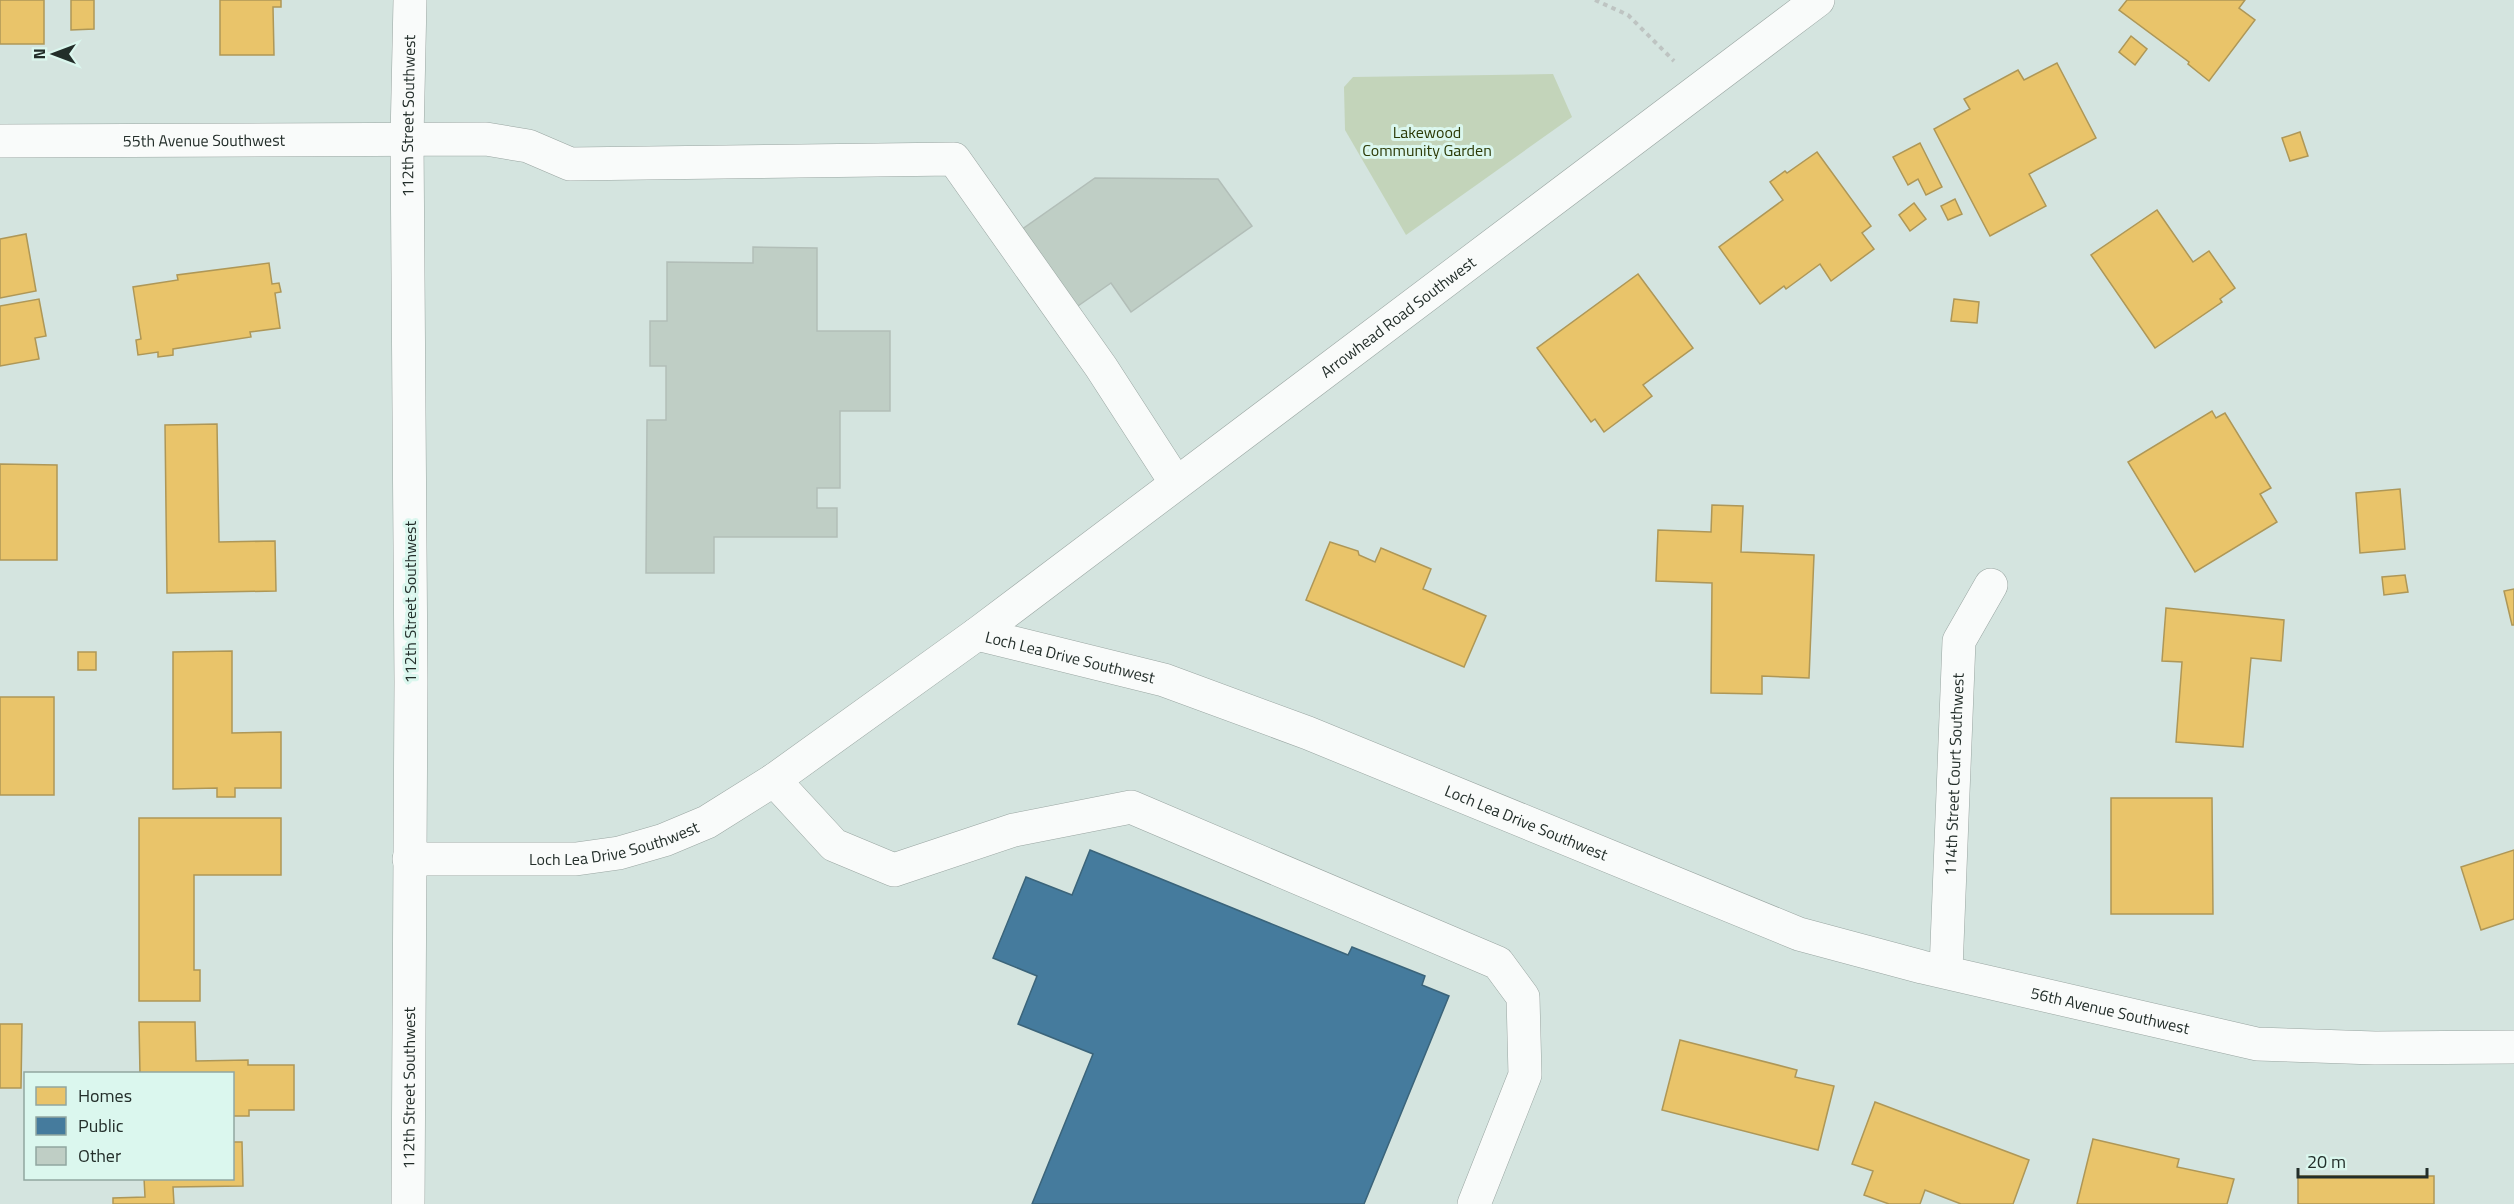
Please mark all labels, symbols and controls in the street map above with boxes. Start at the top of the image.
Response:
north arrow [24,24,84,84]
street label: 112th Street Southwest [395,34,421,197]
text: N [27,48,51,60]
park label: Lakewood Community Garden [1362,120,1492,162]
street label: 55th Avenue Southwest [123,128,286,152]
street label: Arrowhead Road Southwest [1315,250,1481,383]
street label: 112th Street Southwest [398,520,422,683]
street label: Loch Lea Drive Southwest [983,624,1158,689]
street label: 114th Street Court Southwest [1938,672,1970,876]
street label: Loch Lea Drive Southwest [1441,778,1612,867]
street label: Loch Lea Drive Southwest [529,815,703,871]
street label: 56th Avenue Southwest [2028,980,2192,1040]
street label: 112th Street Southwest [396,1006,421,1169]
legend [24,1072,234,1180]
text: Homes [78,1082,132,1109]
text: Public [78,1112,124,1139]
scale bar [2298,1141,2427,1179]
text: Other [78,1142,121,1169]
text: 20 m [2307,1148,2346,1175]

